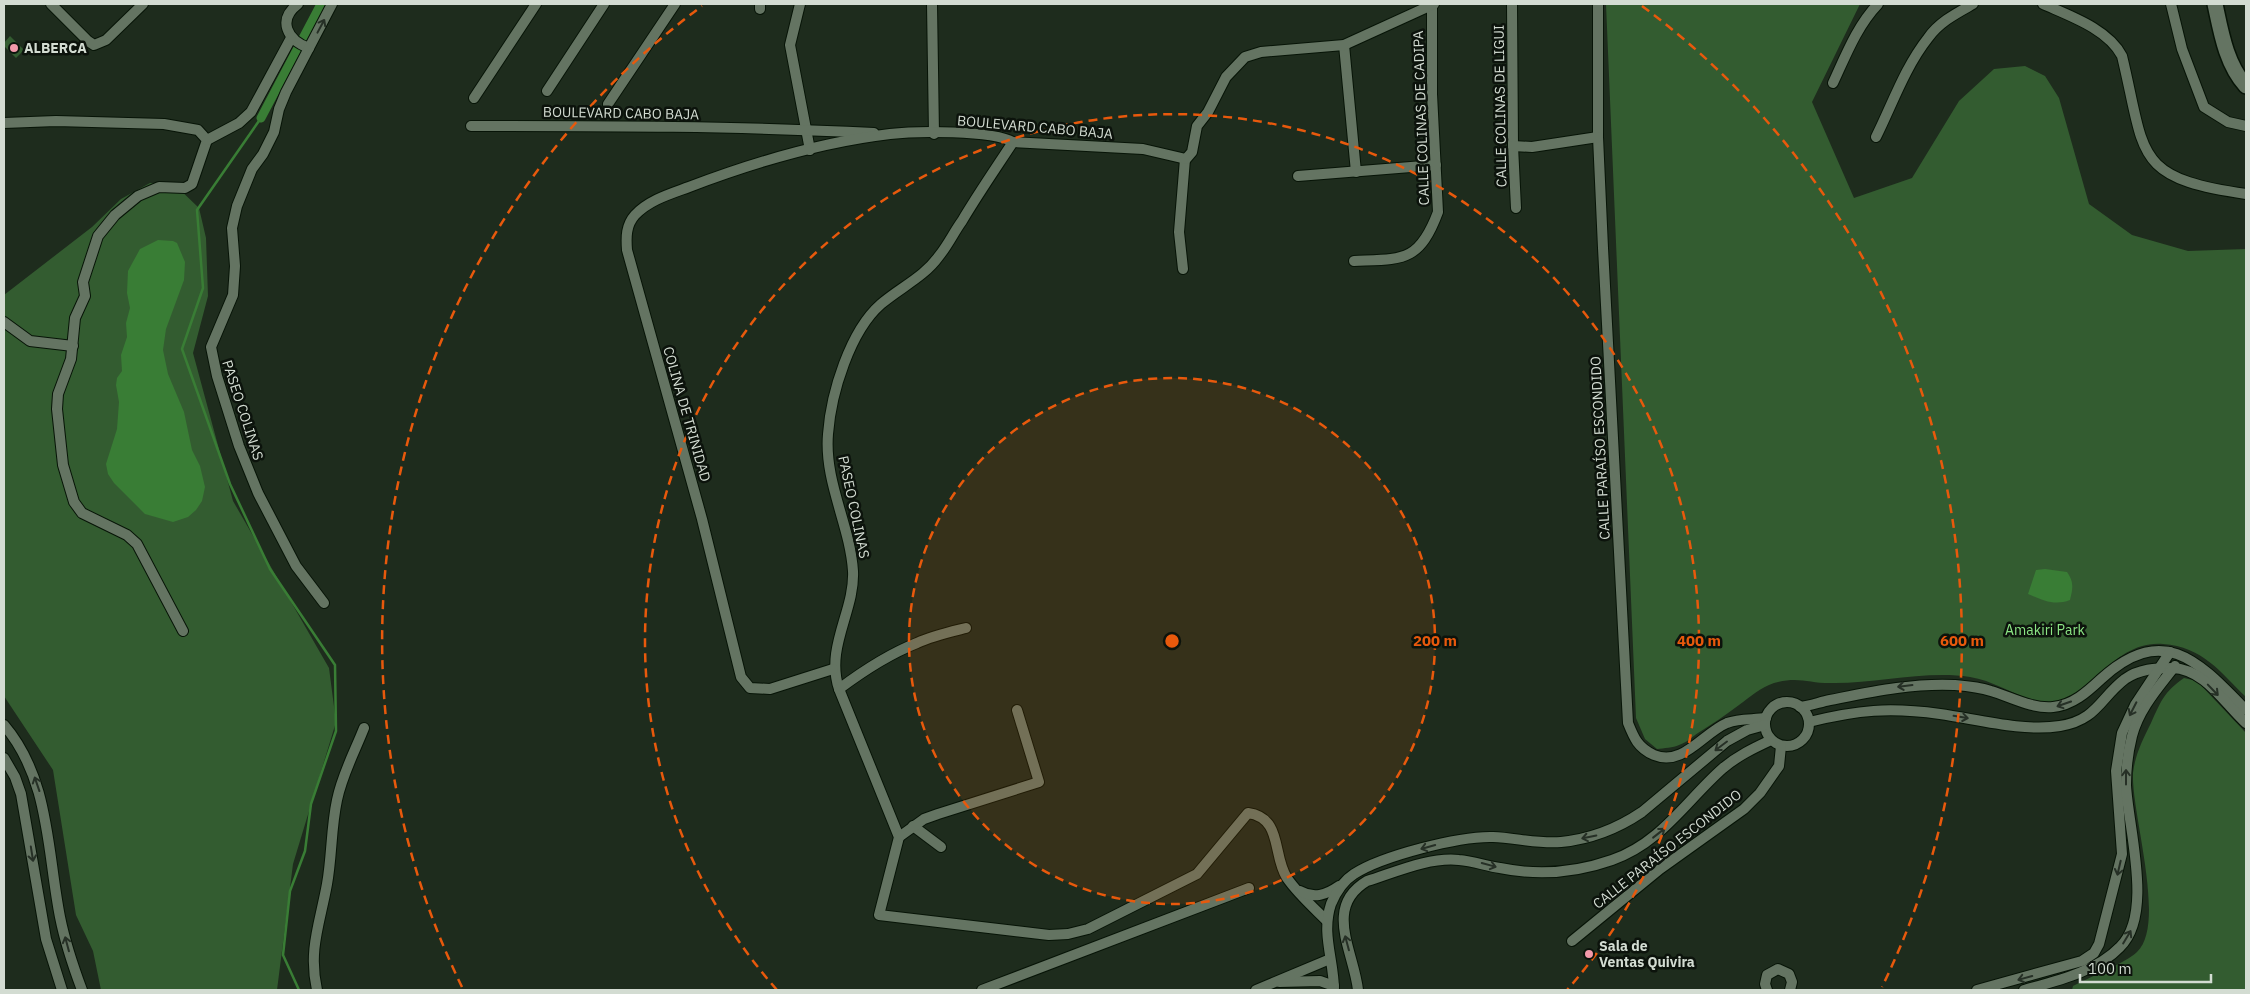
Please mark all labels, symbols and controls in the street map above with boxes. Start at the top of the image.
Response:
one-way arrow [317,19,326,34]
street label: CALLE COLINAS DE LIGUI [1490,24,1510,188]
street label: CALLE COLINAS DE CADIPA [1409,30,1433,206]
place label: ALBERCA [24,39,87,57]
marker: ALBERCA [8,42,20,54]
street label: BOULEVARD CABO BAJA [543,103,699,123]
street label: BOULEVARD CABO BAJA [956,111,1114,143]
street label: COLINA DE TRINIDAD [659,344,715,484]
street label: CALLE PARAÍSO ESCONDIDO [1585,356,1614,540]
street label: PASEO COLINAS [218,358,268,462]
street label: PASEO COLINAS [834,454,874,560]
park label: Amakiri Park [2005,621,2086,639]
text: 200 m [1413,631,1457,650]
text: 400 m [1677,631,1721,650]
text: 600 m [1940,631,1984,650]
centre of rings [1163,632,1181,650]
one-way arrow [1898,681,1914,691]
one-way arrow [2207,684,2219,696]
one-way arrow [2057,700,2072,709]
one-way arrow [2128,701,2137,716]
one-way arrow [1952,712,1968,722]
one-way arrow [1715,740,1728,751]
one-way arrow [2122,769,2131,785]
one-way arrow [31,777,41,793]
street label: CALLE PARAÍSO ESCONDIDO [1588,784,1745,913]
one-way arrow [1652,828,1666,838]
one-way arrow [1581,833,1597,842]
one-way arrow [1421,843,1437,853]
one-way arrow [28,845,38,861]
one-way arrow [2114,860,2123,876]
one-way arrow [1480,861,1496,871]
one-way arrow [2123,931,2133,945]
one-way arrow [1342,935,1351,951]
one-way arrow [62,936,71,952]
place label: Sala de Ventas Quivira [1599,937,1695,971]
marker: Sala de Ventas Quivira [1583,948,1595,960]
scale bar [2080,952,2211,984]
text: 100 m [2088,959,2132,978]
one-way arrow [2018,974,2034,983]

